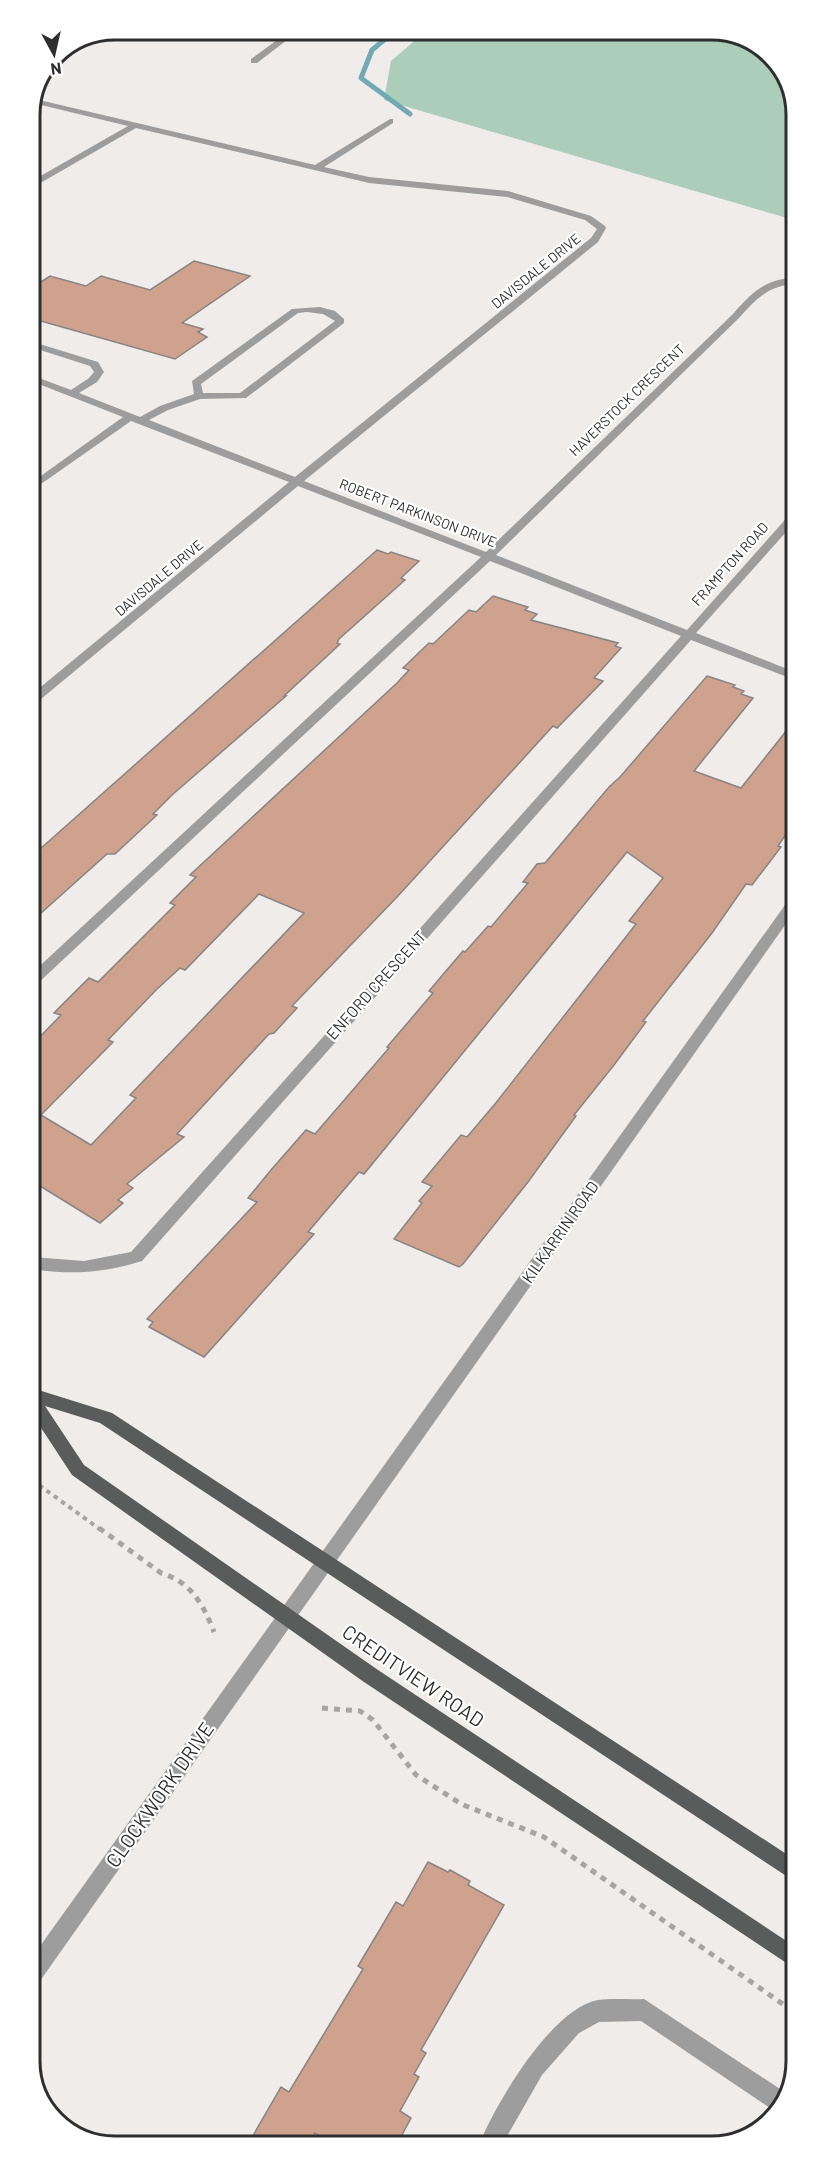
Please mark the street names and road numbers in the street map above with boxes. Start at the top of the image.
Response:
street label: DAVISDALE DRIVE [488,230,584,312]
street label: HAVERSTOCK CRESCENT [565,340,688,459]
street label: ROBERT PARKINSON DRIVE [337,475,499,550]
street label: FRAMPTON ROAD [688,518,772,609]
street label: DAVISDALE DRIVE [111,536,206,619]
street label: ENFORD CRESCENT [322,926,430,1043]
street label: KILKARRIN ROAD [517,1177,602,1286]
street label: CREDITVIEW ROAD [338,1619,489,1731]
street label: CLOCKWORK DRIVE [100,1717,218,1872]

